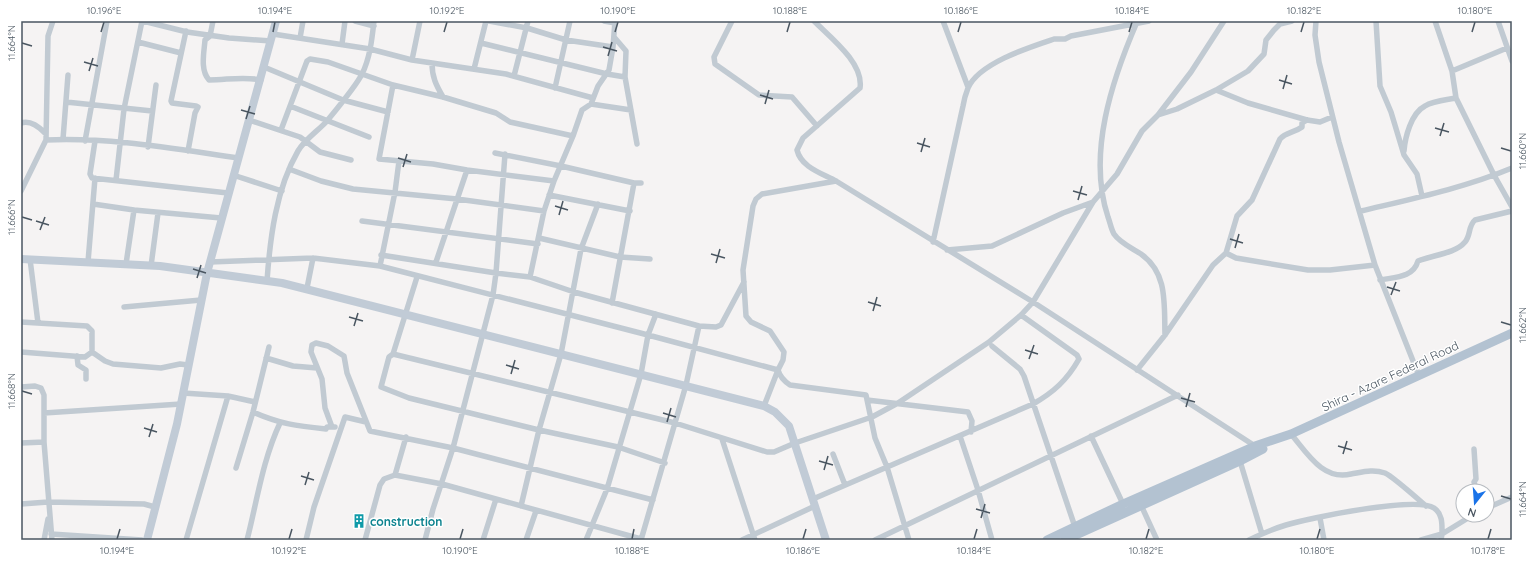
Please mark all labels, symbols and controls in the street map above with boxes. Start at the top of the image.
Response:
text: 10.196°E [87,4,122,17]
text: 10.194°E [258,4,293,17]
text: 10.192°E [430,4,465,17]
text: 10.190°E [600,4,636,17]
text: 10.188°E [773,4,808,17]
text: 10.186°E [944,4,979,17]
text: 10.184°E [1115,4,1150,17]
text: 10.182°E [1287,4,1322,17]
text: 10.180°E [1457,4,1493,17]
text: 11.664°N [5,25,18,61]
text: 11.660°N [1516,133,1529,169]
text: 11.666°N [5,199,18,235]
text: 11.662°N [1516,307,1529,343]
street label: Shira - Azare Federal Road [1319,338,1461,414]
text: 11.668°N [5,373,18,409]
text: 11.664°N [1516,481,1529,517]
north arrow [1455,483,1495,523]
text: N [1466,505,1478,520]
building icon: construction [351,513,367,529]
place label: construction [370,514,442,529]
text: 10.194°E [100,544,135,557]
text: 10.192°E [272,544,307,557]
text: 10.190°E [442,544,478,557]
text: 10.188°E [615,544,650,557]
text: 10.186°E [786,544,821,557]
text: 10.184°E [957,544,992,557]
text: 10.182°E [1129,544,1164,557]
text: 10.180°E [1299,544,1335,557]
text: 10.178°E [1471,544,1505,557]

